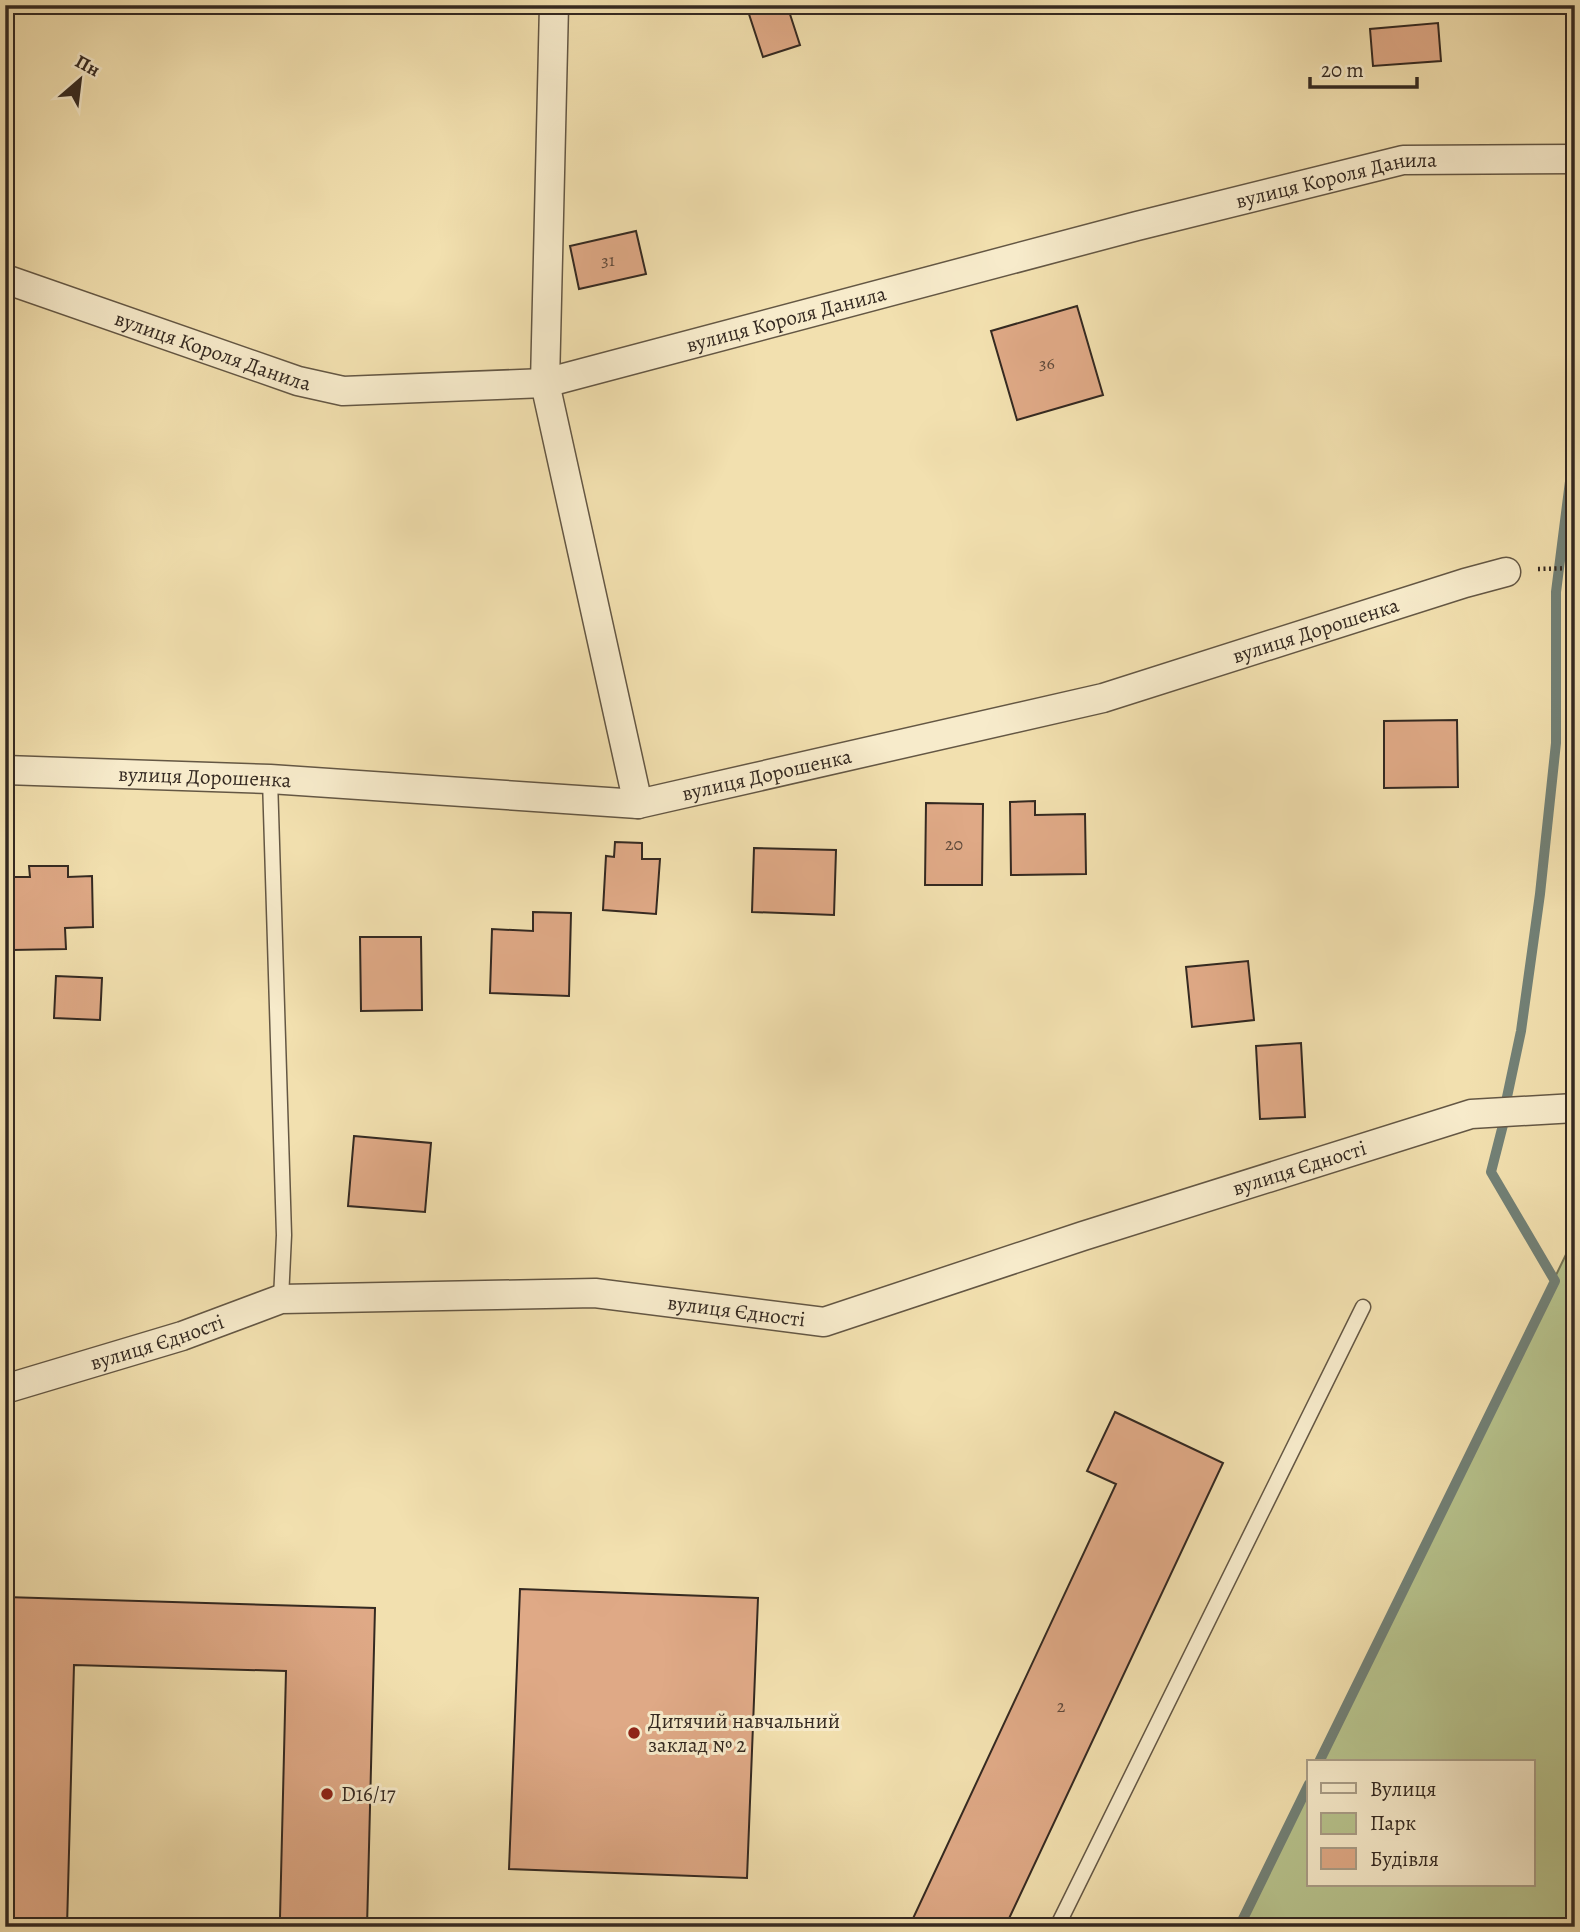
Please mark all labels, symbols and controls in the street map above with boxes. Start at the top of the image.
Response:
north arrow [46,46,116,116]
scale bar [1310,46,1417,90]
text: Пн [70,49,105,83]
text: 20 m [1321,56,1364,84]
street label: вулиця Короля Данила [1233,146,1437,215]
house number: 31 [601,248,615,272]
street label: вулиця Короля Данила [683,279,890,359]
street label: вулиця Короля Данила [111,304,314,397]
house number: 36 [1039,351,1055,375]
street label: вулиця Дорошенка [1229,591,1403,670]
street label: вулиця Дорошенка [679,742,855,808]
street label: вулиця Дорошенка [118,760,293,794]
house number: 20 [945,832,963,856]
street label: вулиця Єдності [1229,1134,1370,1202]
street label: вулиця Єдності [666,1288,807,1334]
street label: вулиця Єдності [87,1308,228,1377]
house number: 2 [1057,1694,1066,1718]
place label: Дитячий навчальний заклад № 2 [648,1707,840,1759]
marker: Дитячий навчальний заклад № 2 [626,1725,642,1741]
legend [1307,1760,1534,1886]
text: Вулиця [1370,1775,1436,1803]
place label: D16/17 [341,1780,396,1808]
marker: D16/17 [319,1786,335,1802]
text: Парк [1370,1809,1416,1837]
text: Будівля [1370,1845,1439,1873]

